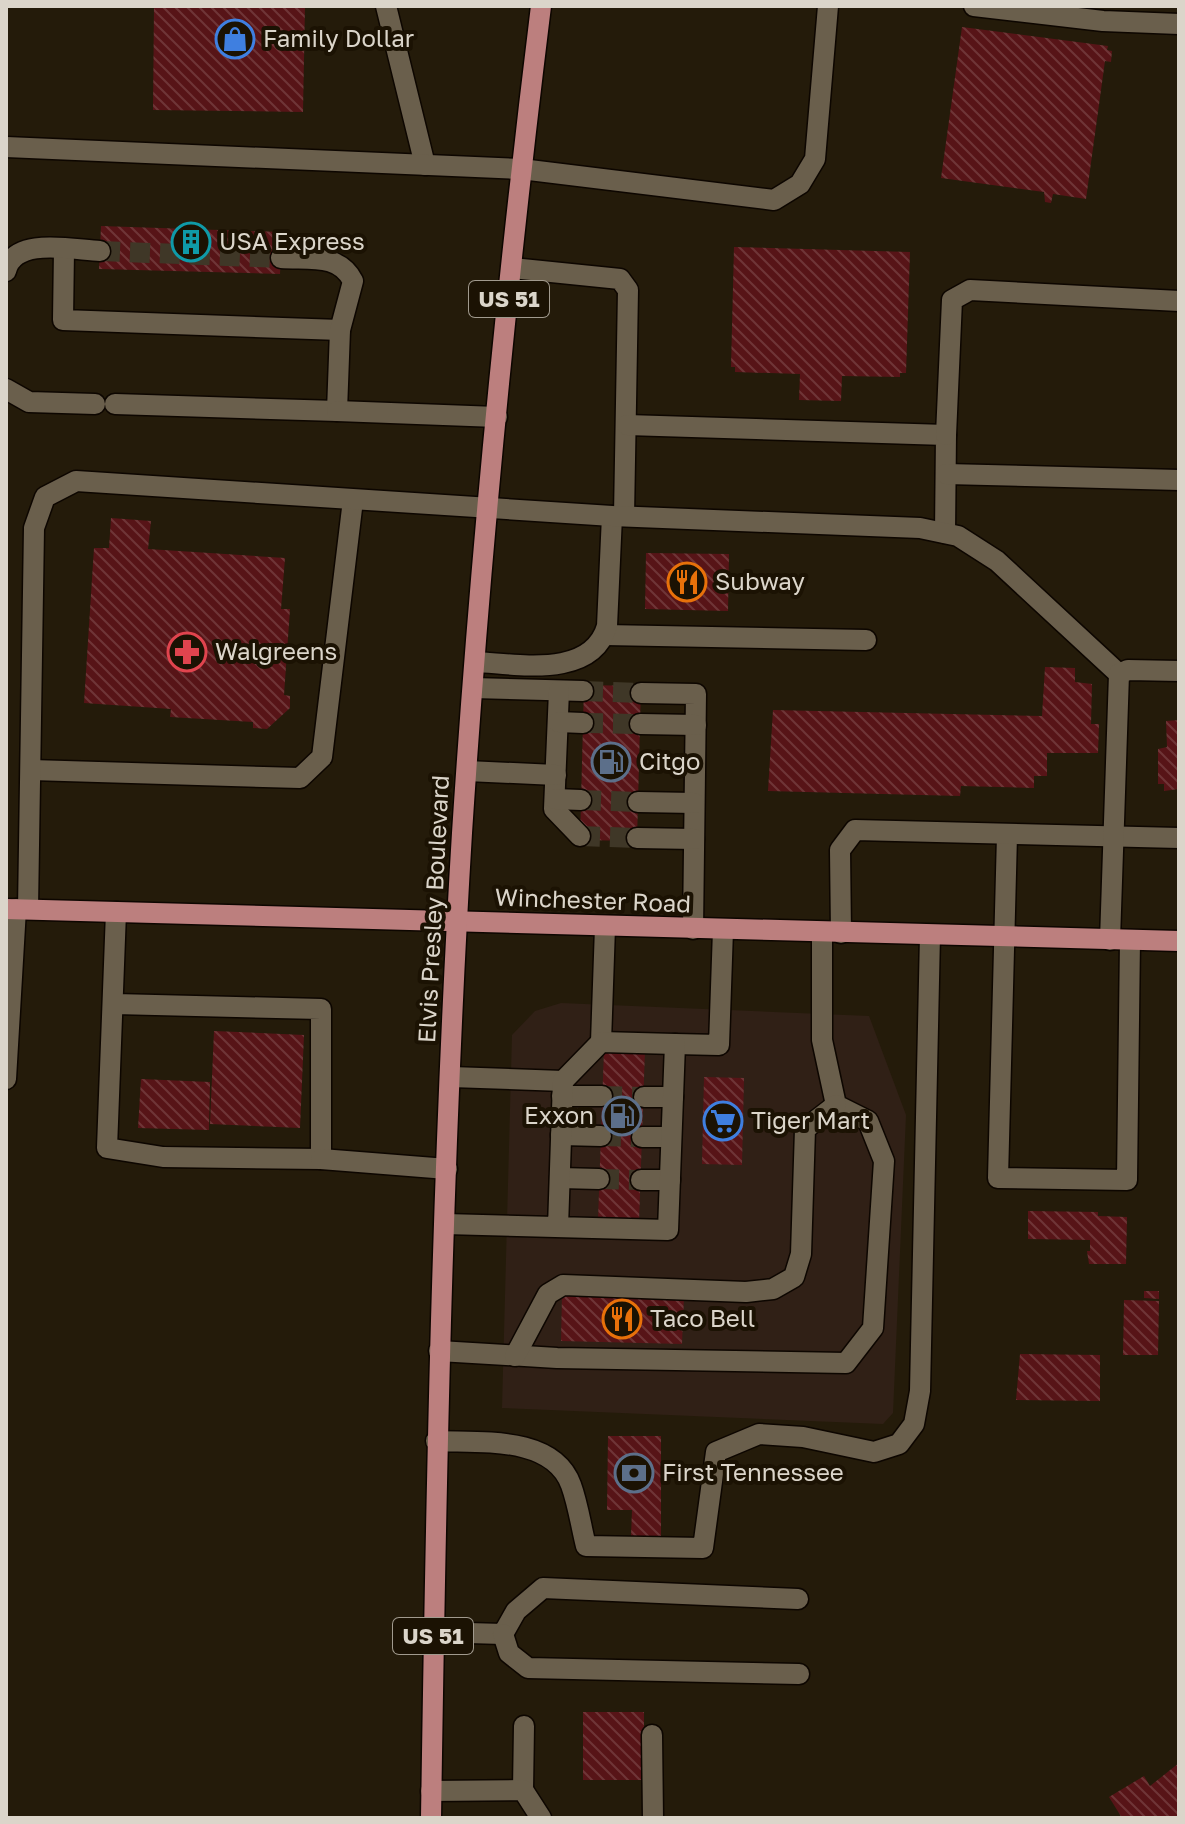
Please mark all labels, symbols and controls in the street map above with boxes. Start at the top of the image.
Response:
shop icon: Family Dollar [214,18,256,60]
place label: Family Dollar [263,23,414,52]
building icon: USA Express [170,221,212,263]
place label: USA Express [219,226,365,255]
road number: US 51 [469,281,549,317]
restaurant icon: Subway [666,561,708,603]
place label: Subway [715,566,805,595]
pharmacy icon: Walgreens [166,631,208,673]
place label: Walgreens [215,636,337,665]
fuel station icon: Citgo [590,741,632,783]
place label: Citgo [639,746,701,775]
street label: Elvis Presley Boulevard [411,774,454,1044]
street label: Winchester Road [494,882,692,917]
fuel station icon: Exxon [601,1095,643,1137]
place label: Exxon [524,1100,594,1129]
supermarket icon: Tiger Mart [702,1100,744,1142]
place label: Tiger Mart [751,1105,870,1134]
restaurant icon: Taco Bell [601,1298,643,1340]
place label: Taco Bell [650,1303,755,1332]
bank icon: First Tennessee [613,1452,655,1494]
place label: First Tennessee [662,1457,844,1486]
road number: US 51 [393,1618,473,1654]

